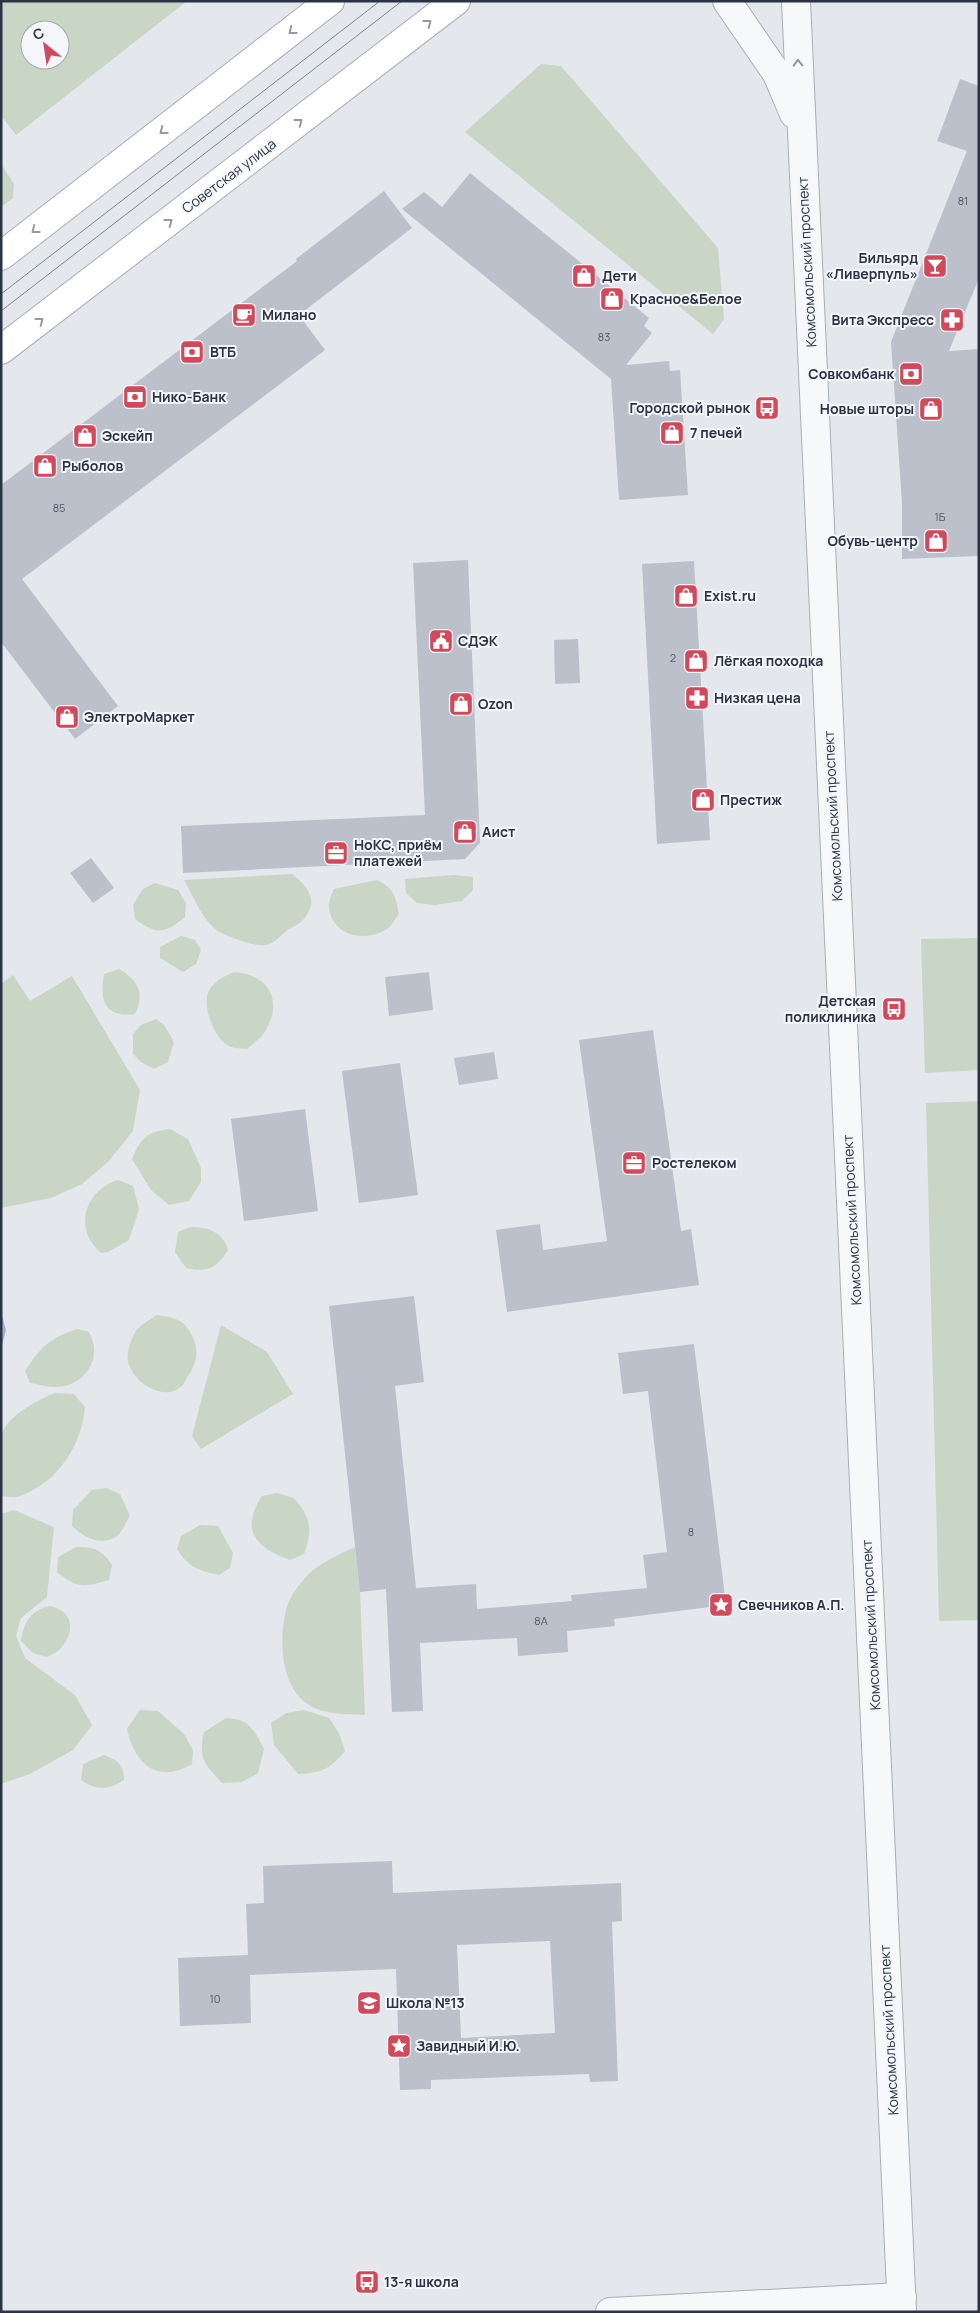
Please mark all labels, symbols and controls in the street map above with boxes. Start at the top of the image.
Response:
north arrow [20,20,70,70]
one-way arrow [422,20,432,29]
text: С [29,22,47,44]
one-way arrow [288,25,298,34]
one-way arrow [793,59,804,67]
one-way arrow [293,119,303,128]
one-way arrow [160,125,169,134]
street label: Советская улица [178,134,280,217]
street label: Комсомольский проспект [793,176,820,348]
house number: 81 [958,193,968,208]
one-way arrow [163,219,173,228]
one-way arrow [32,225,41,233]
place label: Бильярд «Ливерпуль» [826,248,918,283]
bar icon: Бильярд «Ливерпуль» [922,253,948,279]
shop icon: Дети [571,263,597,289]
place label: Дети [602,266,637,285]
shop icon: Красное&Белое [599,286,625,312]
place label: Красное&Белое [630,289,742,308]
cafe icon: Милано [231,302,257,328]
place label: Милано [262,305,317,324]
pharmacy icon: Вита Экспресс [939,307,965,333]
place label: Вита Экспресс [832,310,934,329]
one-way arrow [34,318,43,326]
house number: 83 [598,329,610,344]
bank icon: ВТБ [179,339,205,365]
place label: ВТБ [210,342,236,361]
bank icon: Совкомбанк [898,361,924,387]
place label: Совкомбанк [808,364,894,383]
bank icon: Нико-Банк [122,384,148,410]
place label: Нико-Банк [152,387,226,406]
bus stop icon: Городской рынок [754,395,780,421]
shop icon: Новые шторы [918,396,944,422]
place label: Городской рынок [629,398,750,417]
place label: Новые шторы [820,399,914,418]
shop icon: 7 печей [659,420,685,446]
shop icon: Эскейп [72,423,98,449]
place label: 7 печей [690,423,742,442]
place label: Эскейп [102,426,153,445]
shop icon: Рыболов [32,453,58,479]
place label: Рыболов [62,456,123,475]
house number: 85 [53,500,65,515]
house number: 1Б [935,509,946,524]
shop icon: Обувь-центр [923,528,949,554]
place label: Обувь-центр [828,531,918,550]
shop icon: Exist.ru [673,583,699,609]
place label: Exist.ru [704,586,756,605]
public building icon: СДЭК [428,628,454,654]
place label: СДЭК [458,631,499,650]
shop icon: Лёгкая походка [683,648,709,674]
house number: 2 [670,650,676,665]
place label: Лёгкая походка [714,651,823,670]
pharmacy icon: Низкая цена [684,685,710,711]
place label: Низкая цена [714,688,801,707]
shop icon: Ozon [448,691,474,717]
place label: Ozon [478,694,513,713]
shop icon: ЭлектроМаркет [54,704,80,730]
place label: ЭлектроМаркет [84,707,195,726]
street label: Комсомольский проспект [819,730,846,902]
shop icon: Престиж [690,787,716,813]
place label: Престиж [720,790,782,809]
shop icon: Аист [452,819,478,845]
place label: Аист [482,822,516,841]
place label: НоКС, приём платежей [354,835,442,870]
office icon: НоКС, приём платежей [323,840,349,866]
place label: Детская поликлиника [785,991,876,1026]
bus stop icon: Детская поликлиника [881,996,907,1022]
street label: Комсомольский проспект [838,1134,865,1306]
office icon: Ростелеком [621,1150,647,1176]
place label: Ростелеком [652,1153,737,1172]
house number: 8 [688,1524,694,1539]
street label: Комсомольский проспект [857,1539,884,1711]
place icon: Свечников А.П. [708,1592,734,1618]
place label: Свечников А.П. [738,1595,845,1614]
house number: 8А [534,1613,548,1628]
street label: Комсомольский проспект [875,1944,902,2116]
school or university icon: Школа №13 [356,1990,382,2016]
house number: 10 [209,1991,221,2006]
place label: Школа №13 [386,1993,465,2012]
place icon: Завидный И.Ю. [386,2033,412,2059]
place label: Завидный И.Ю. [416,2036,520,2055]
bus stop icon: 13-я школа [354,2269,380,2295]
place label: 13-я школа [384,2272,459,2291]

